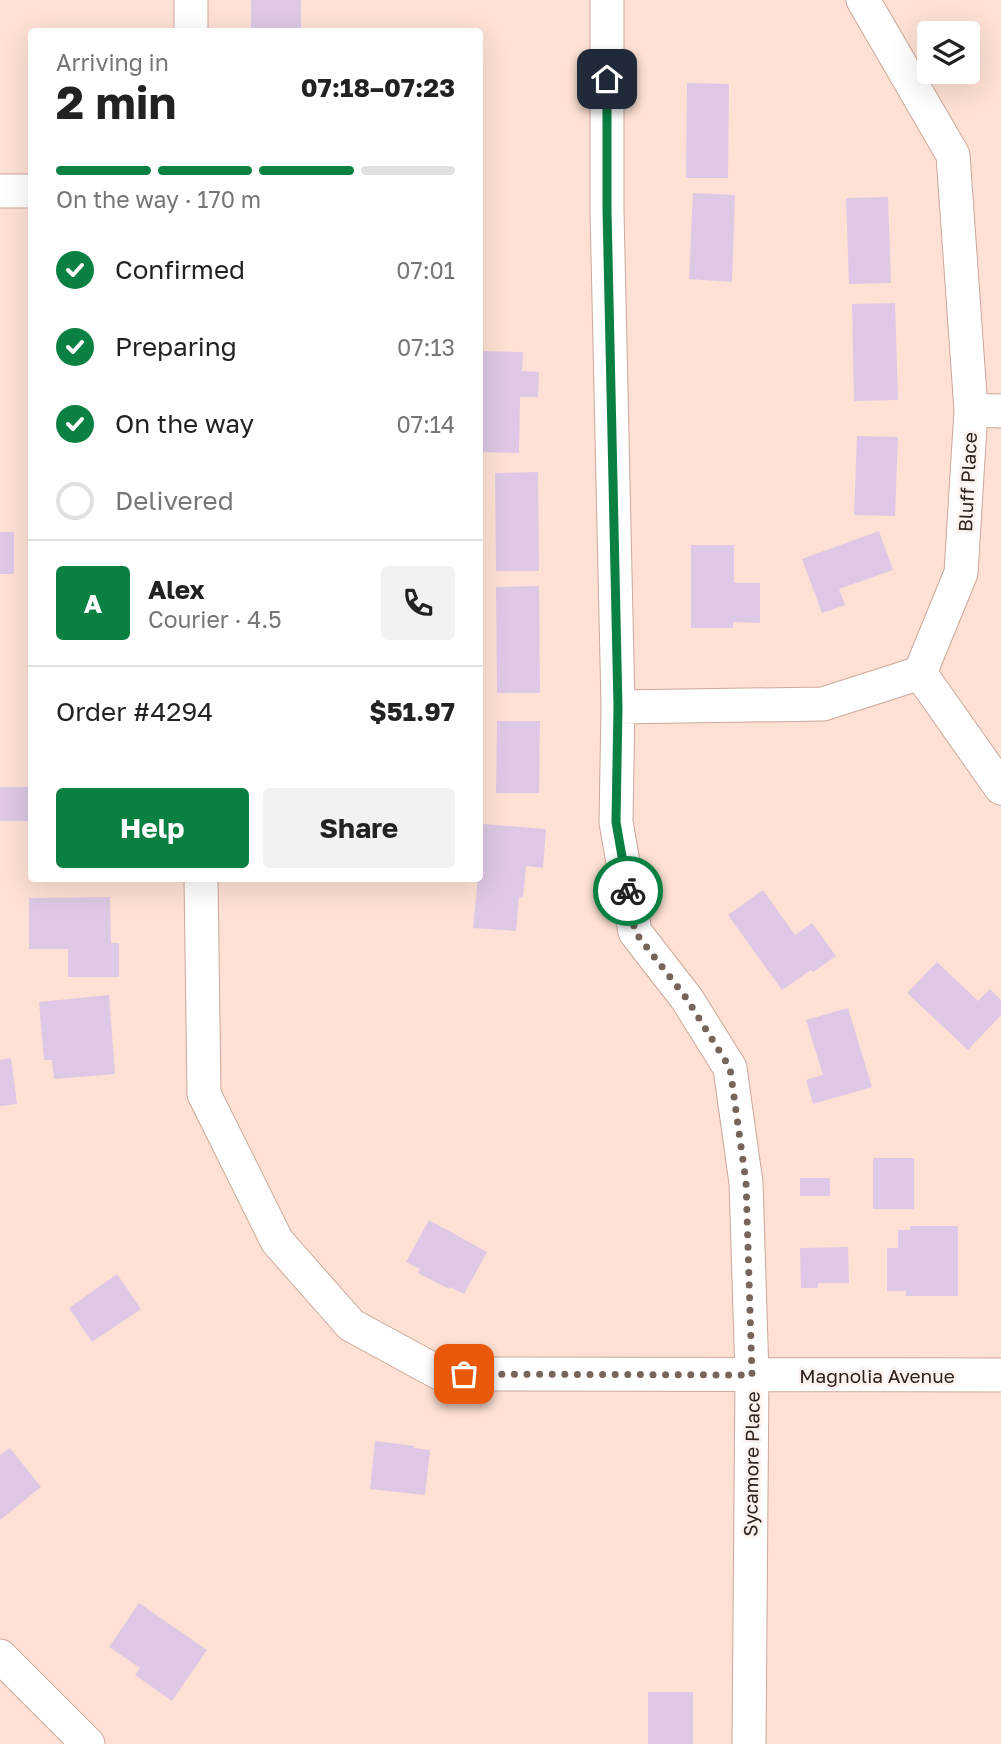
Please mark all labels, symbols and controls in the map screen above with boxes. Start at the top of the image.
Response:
map controls [917,21,980,84]
button: layers [917,21,980,84]
text: Arriving in [56,48,169,76]
pin [577,49,637,109]
icon: home [588,60,626,98]
text: 07:18–07:23 [301,72,455,103]
text: 2 min [56,74,176,129]
text: On the way · 170 m [56,185,261,213]
icon: check [56,251,94,289]
text: Confirmed [115,254,245,285]
text: 07:01 [396,256,455,284]
icon: check [56,328,94,366]
text: Preparing [115,331,237,362]
text: 07:13 [397,333,455,361]
icon: check [56,405,94,443]
text: On the way [115,408,254,439]
text: 07:14 [396,410,455,438]
street label: Bluff Place [953,432,981,532]
text: Delivered [115,485,234,516]
button: phone [381,566,455,640]
text: Alex [148,574,205,605]
text: A [84,588,102,619]
text: Courier · 4.5 [148,605,281,633]
text: Order #4294 [56,696,213,727]
text: $51.97 [369,696,455,727]
button: Help [56,788,249,868]
button: Share [263,788,455,868]
courier [593,856,663,926]
icon: bike [609,872,647,910]
pin [434,1344,494,1404]
icon: bag [445,1355,483,1393]
street label: Magnolia Avenue [799,1364,955,1387]
street label: Sycamore Place [738,1391,764,1537]

